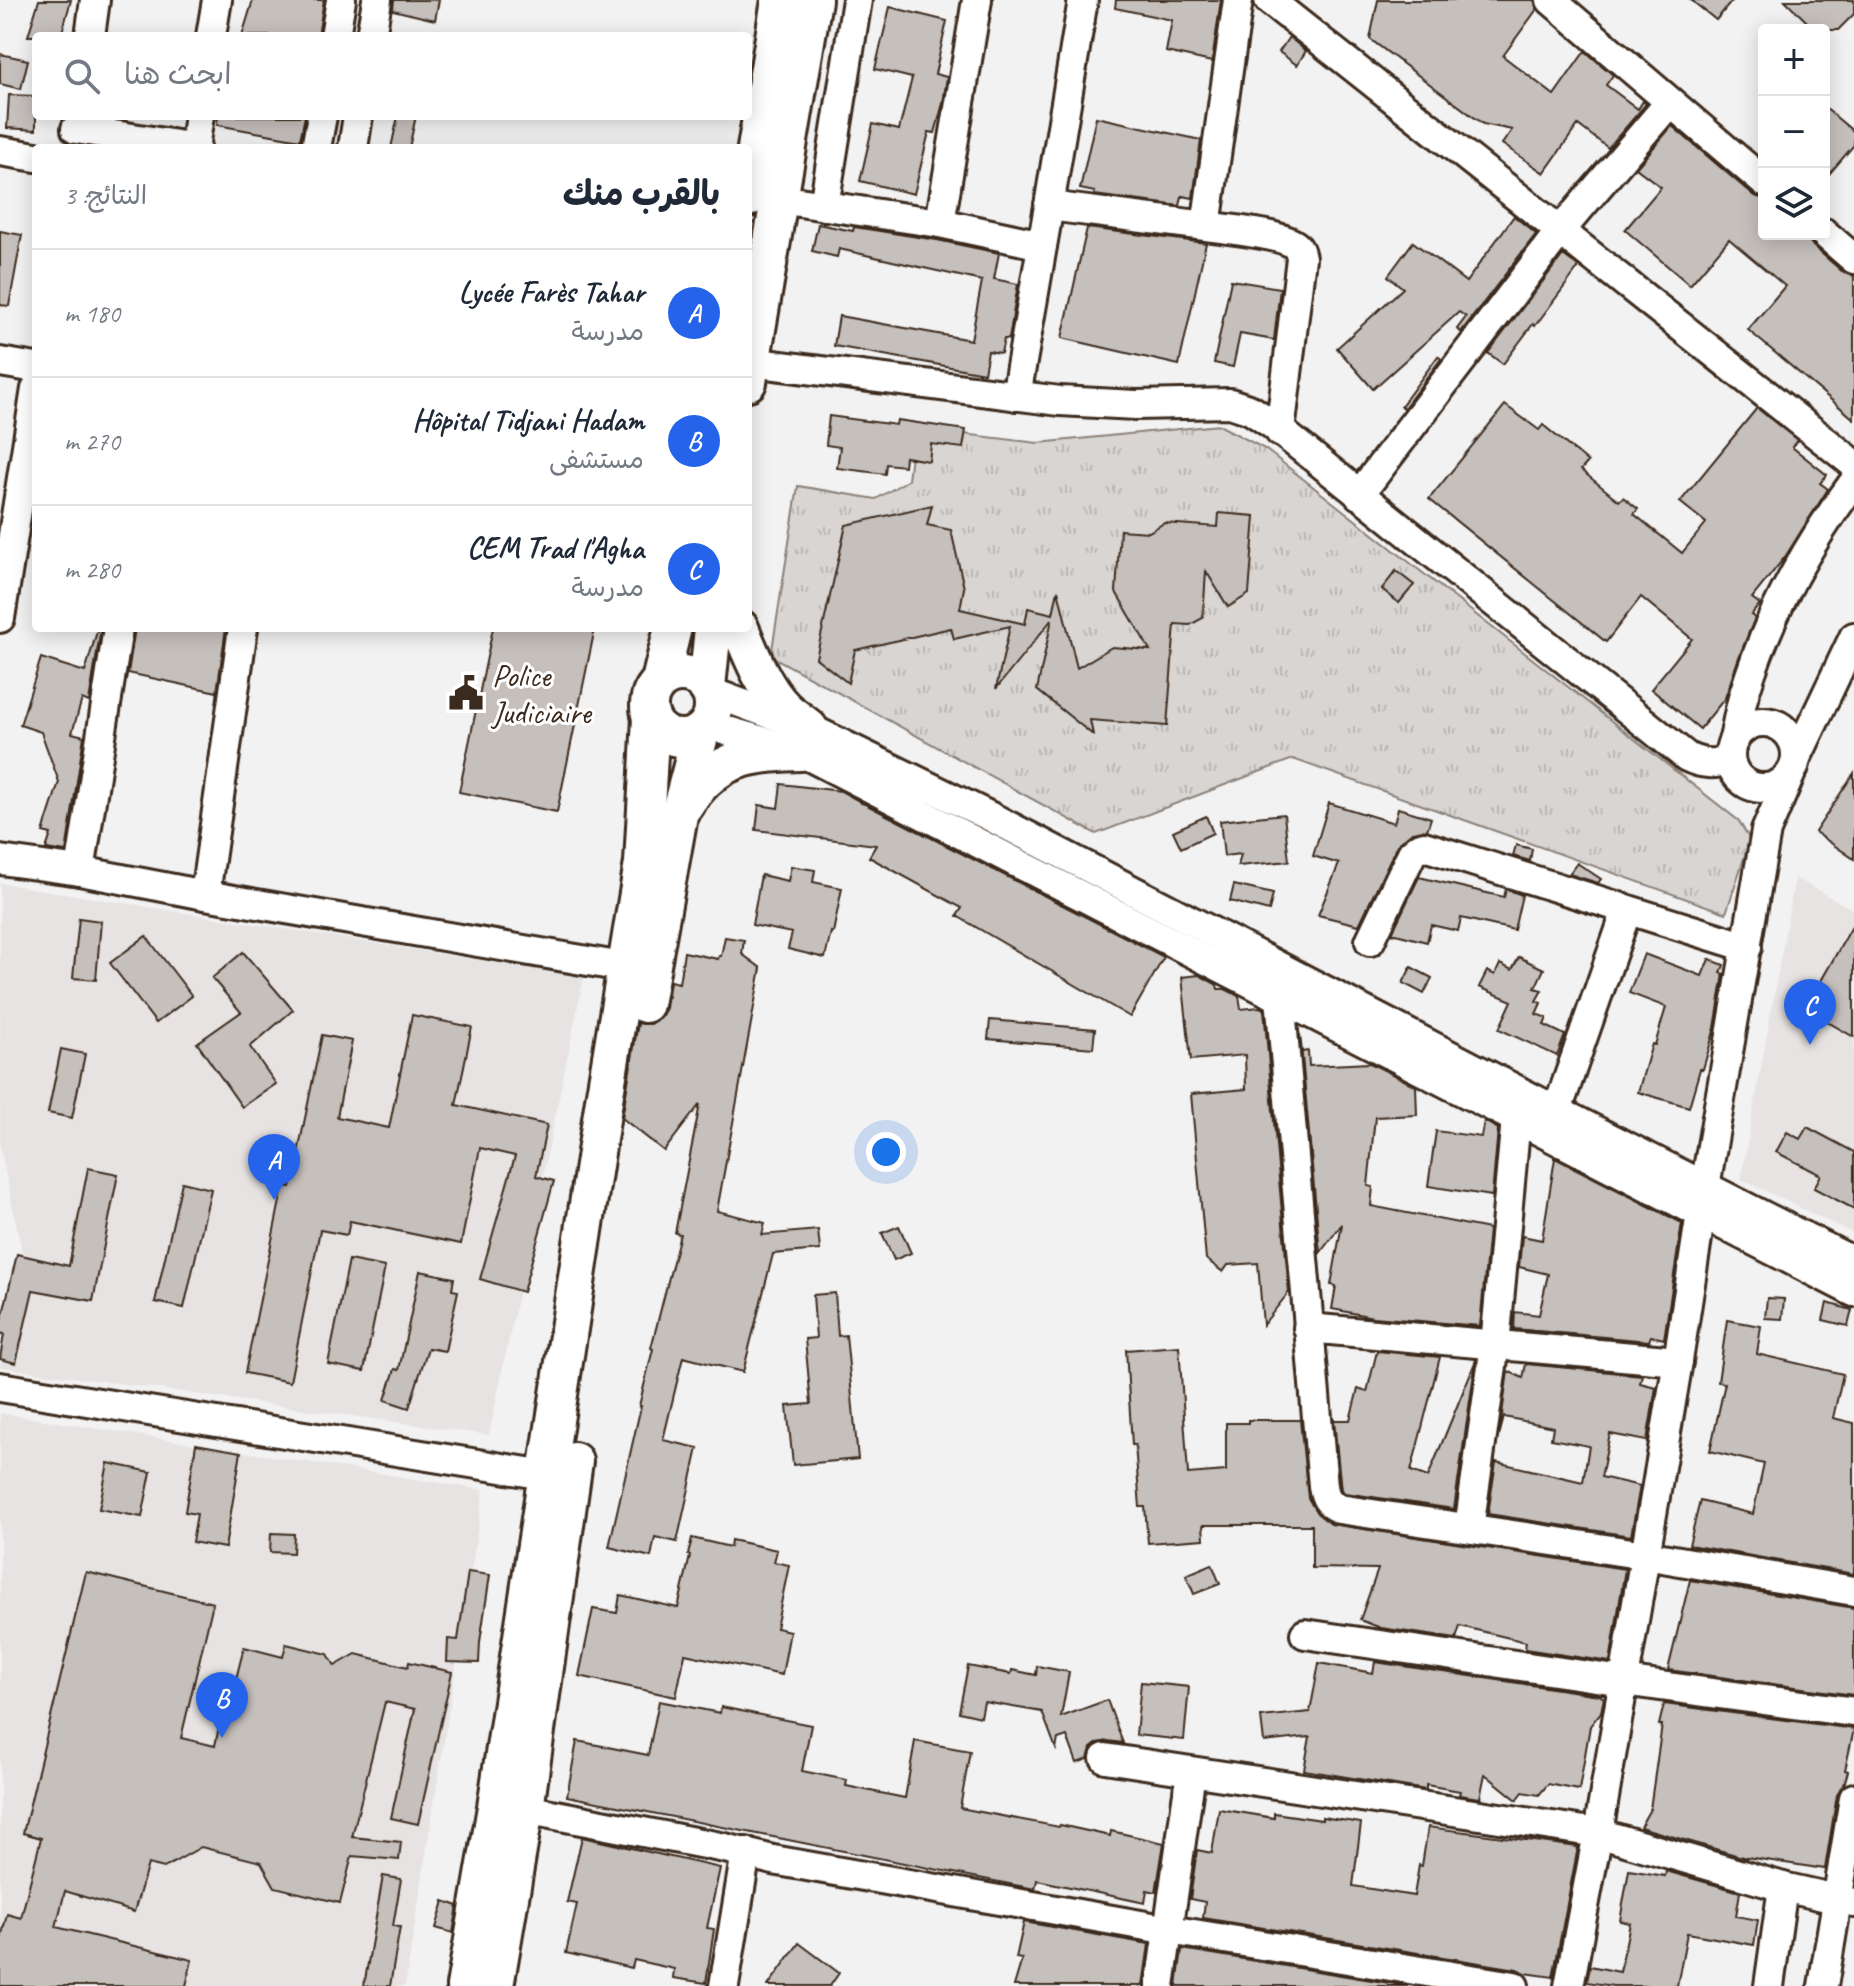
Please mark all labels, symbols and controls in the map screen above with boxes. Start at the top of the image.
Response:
map controls [1758,24,1830,240]
button: + [1758,24,1830,96]
search box [32,32,752,120]
icon: search [60,54,104,98]
text: ابحث هنا [124,55,232,93]
button: − [1758,96,1830,168]
button: layers [1758,168,1830,240]
text: بالقرب منك [563,172,720,215]
text: النتائج: 3 [64,179,147,212]
text: Lycée Farès Tahar [459,273,644,311]
text: 180 m [64,297,120,330]
text: A [687,297,701,330]
text: مدرسة [572,315,644,348]
text: Hôpital Tidjani Hadam [412,401,644,439]
text: 270 m [64,425,120,458]
text: B [687,425,701,458]
text: مستشفى [549,443,644,476]
text: CEM Trad l'Agha [467,529,644,567]
text: 280 m [64,553,120,586]
text: C [688,553,700,586]
text: مدرسة [572,571,644,604]
place label: Police Judiciaire [490,655,593,733]
public building icon: Police Judiciaire [447,674,485,712]
pin: C [1784,979,1836,1045]
your location [866,1132,906,1172]
pin: A [248,1134,300,1200]
pin: B [196,1672,248,1738]

